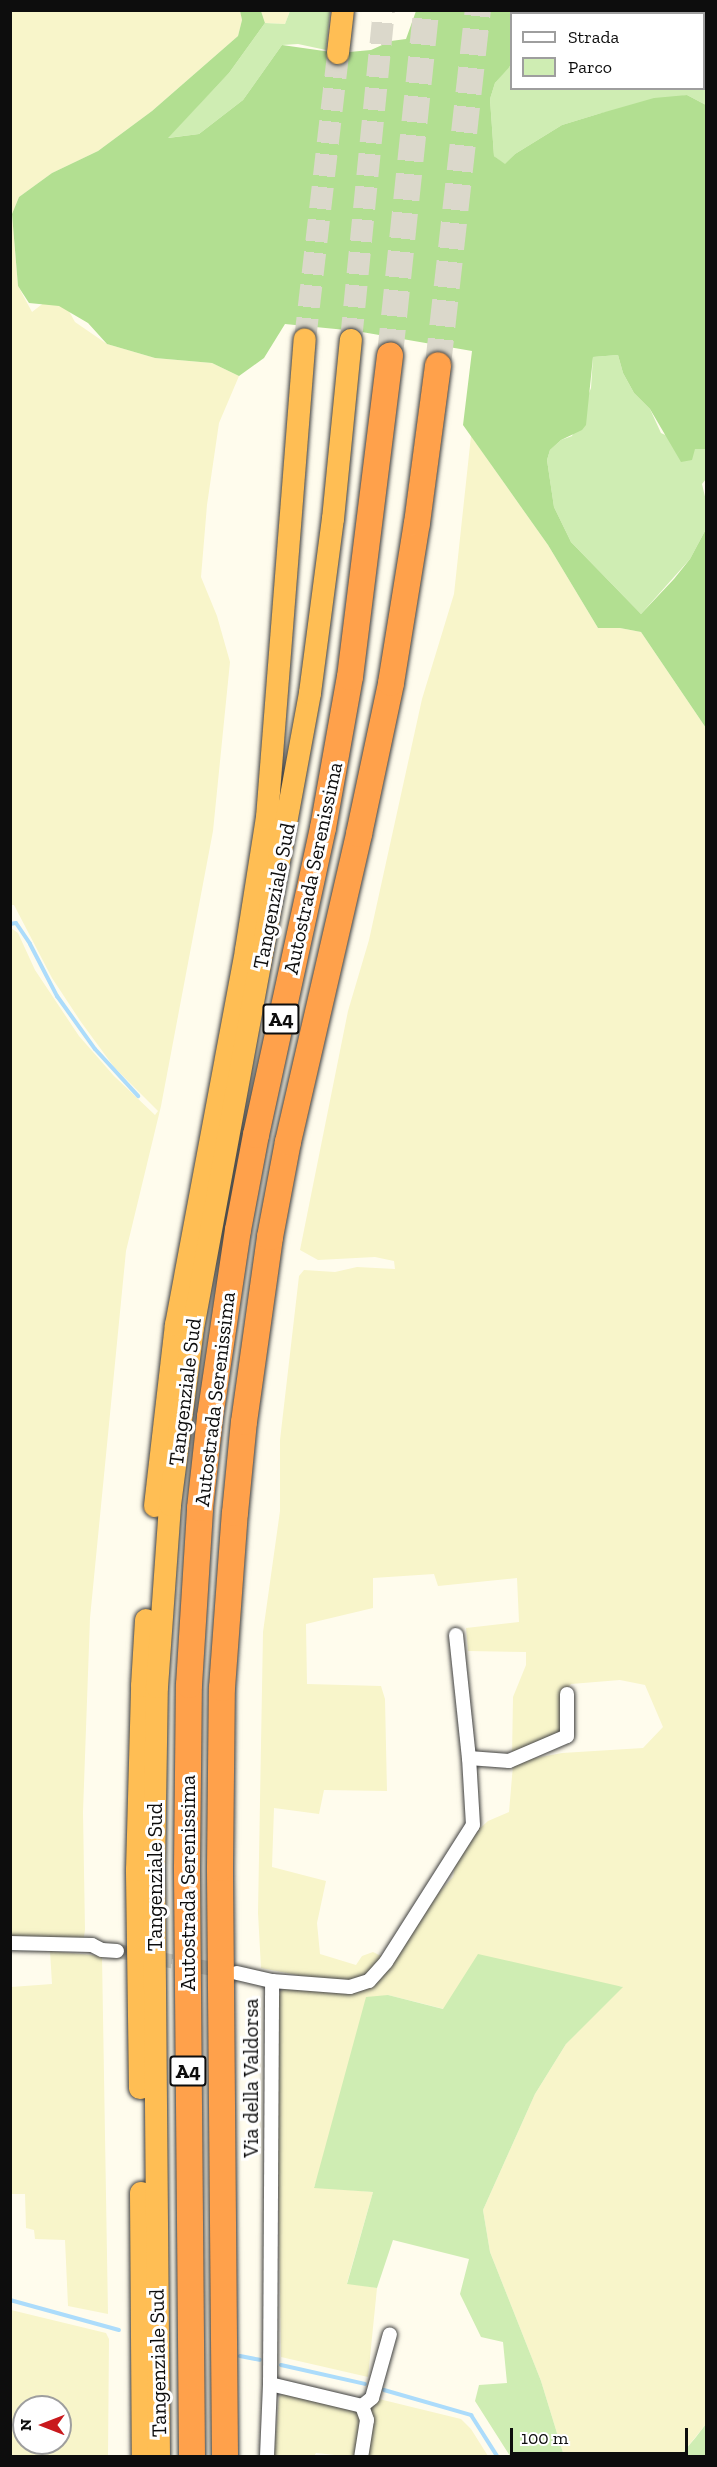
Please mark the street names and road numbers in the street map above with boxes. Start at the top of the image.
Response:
street label: Autostrada Serenissima [278,760,348,976]
street label: Tangenziale Sud [247,821,301,971]
road number: A4 [262,1002,300,1036]
street label: Autostrada Serenissima [189,1290,241,1508]
street label: Tangenziale Sud [163,1317,207,1467]
street label: Autostrada Serenissima [175,1775,201,1991]
street label: Tangenziale Sud [142,1803,168,1951]
street label: Via della Valdorsa [238,1998,264,2158]
road number: A4 [168,2054,207,2088]
street label: Tangenziale Sud [144,2289,172,2437]

